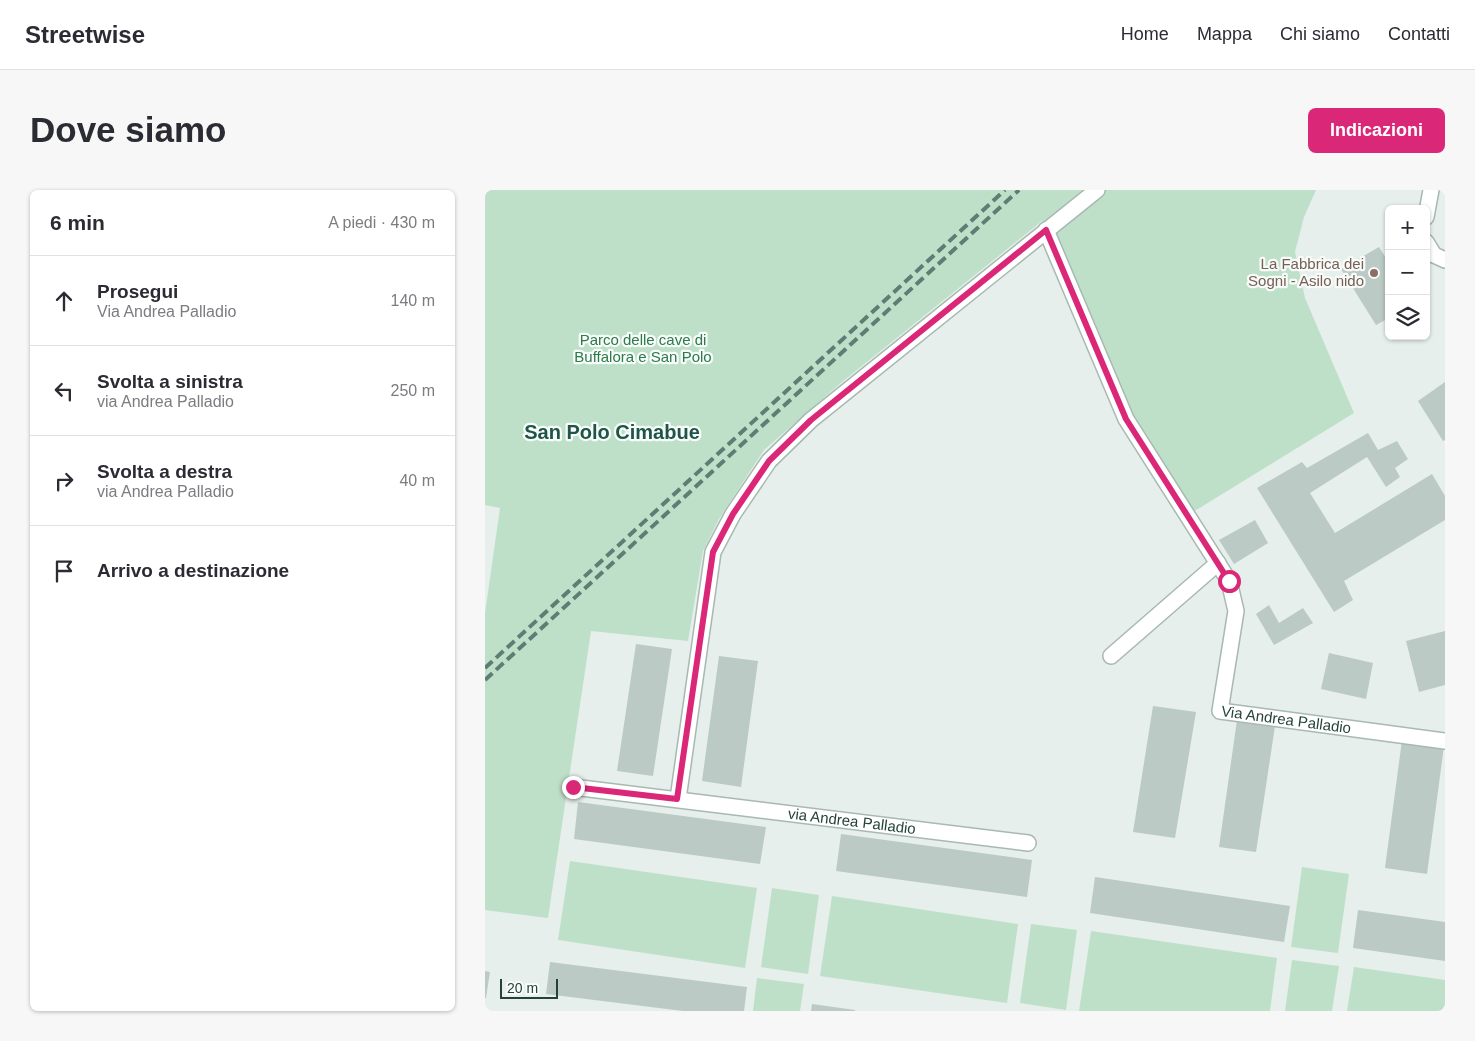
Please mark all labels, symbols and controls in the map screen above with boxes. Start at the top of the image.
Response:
text: Streetwise [25,21,145,48]
text: Home [1121,24,1169,44]
text: Mappa [1197,24,1252,44]
text: Chi siamo [1280,24,1360,44]
text: Contatti [1388,24,1450,44]
button: Indicazioni [1308,108,1445,153]
text: Dove siamo [30,110,226,149]
map controls [1385,205,1430,340]
button: + [1385,205,1430,250]
text: 6 min [50,211,105,234]
text: A piedi · 430 m [328,214,435,231]
button: − [1385,250,1430,295]
place label: La Fabbrica dei Sogni - Asilo nido [1248,255,1364,289]
marker: La Fabbrica dei Sogni - Asilo nido [1368,267,1380,279]
text: Prosegui [97,281,178,302]
icon: ahead [50,287,78,315]
text: 140 m [391,292,435,309]
button: layers [1385,295,1430,340]
text: Via Andrea Palladio [97,303,236,320]
park label: Parco delle cave di Buffalora e San Polo [574,331,712,365]
text: Svolta a sinistra [97,371,243,392]
icon: left [50,377,78,405]
text: 250 m [391,382,435,399]
text: via Andrea Palladio [97,393,234,410]
district label: San Polo Cimabue [524,421,700,443]
text: Svolta a destra [97,461,232,482]
icon: right [50,467,78,495]
text: 40 m [399,472,435,489]
text: via Andrea Palladio [97,483,234,500]
icon: arrive [50,557,78,585]
text: Arrivo a destinazione [97,560,289,581]
route start [1218,570,1241,593]
street label: Via Andrea Palladio [1220,702,1352,736]
route end [562,776,585,799]
street label: via Andrea Palladio [787,805,917,837]
scale bar [500,976,557,999]
text: 20 m [507,980,538,996]

